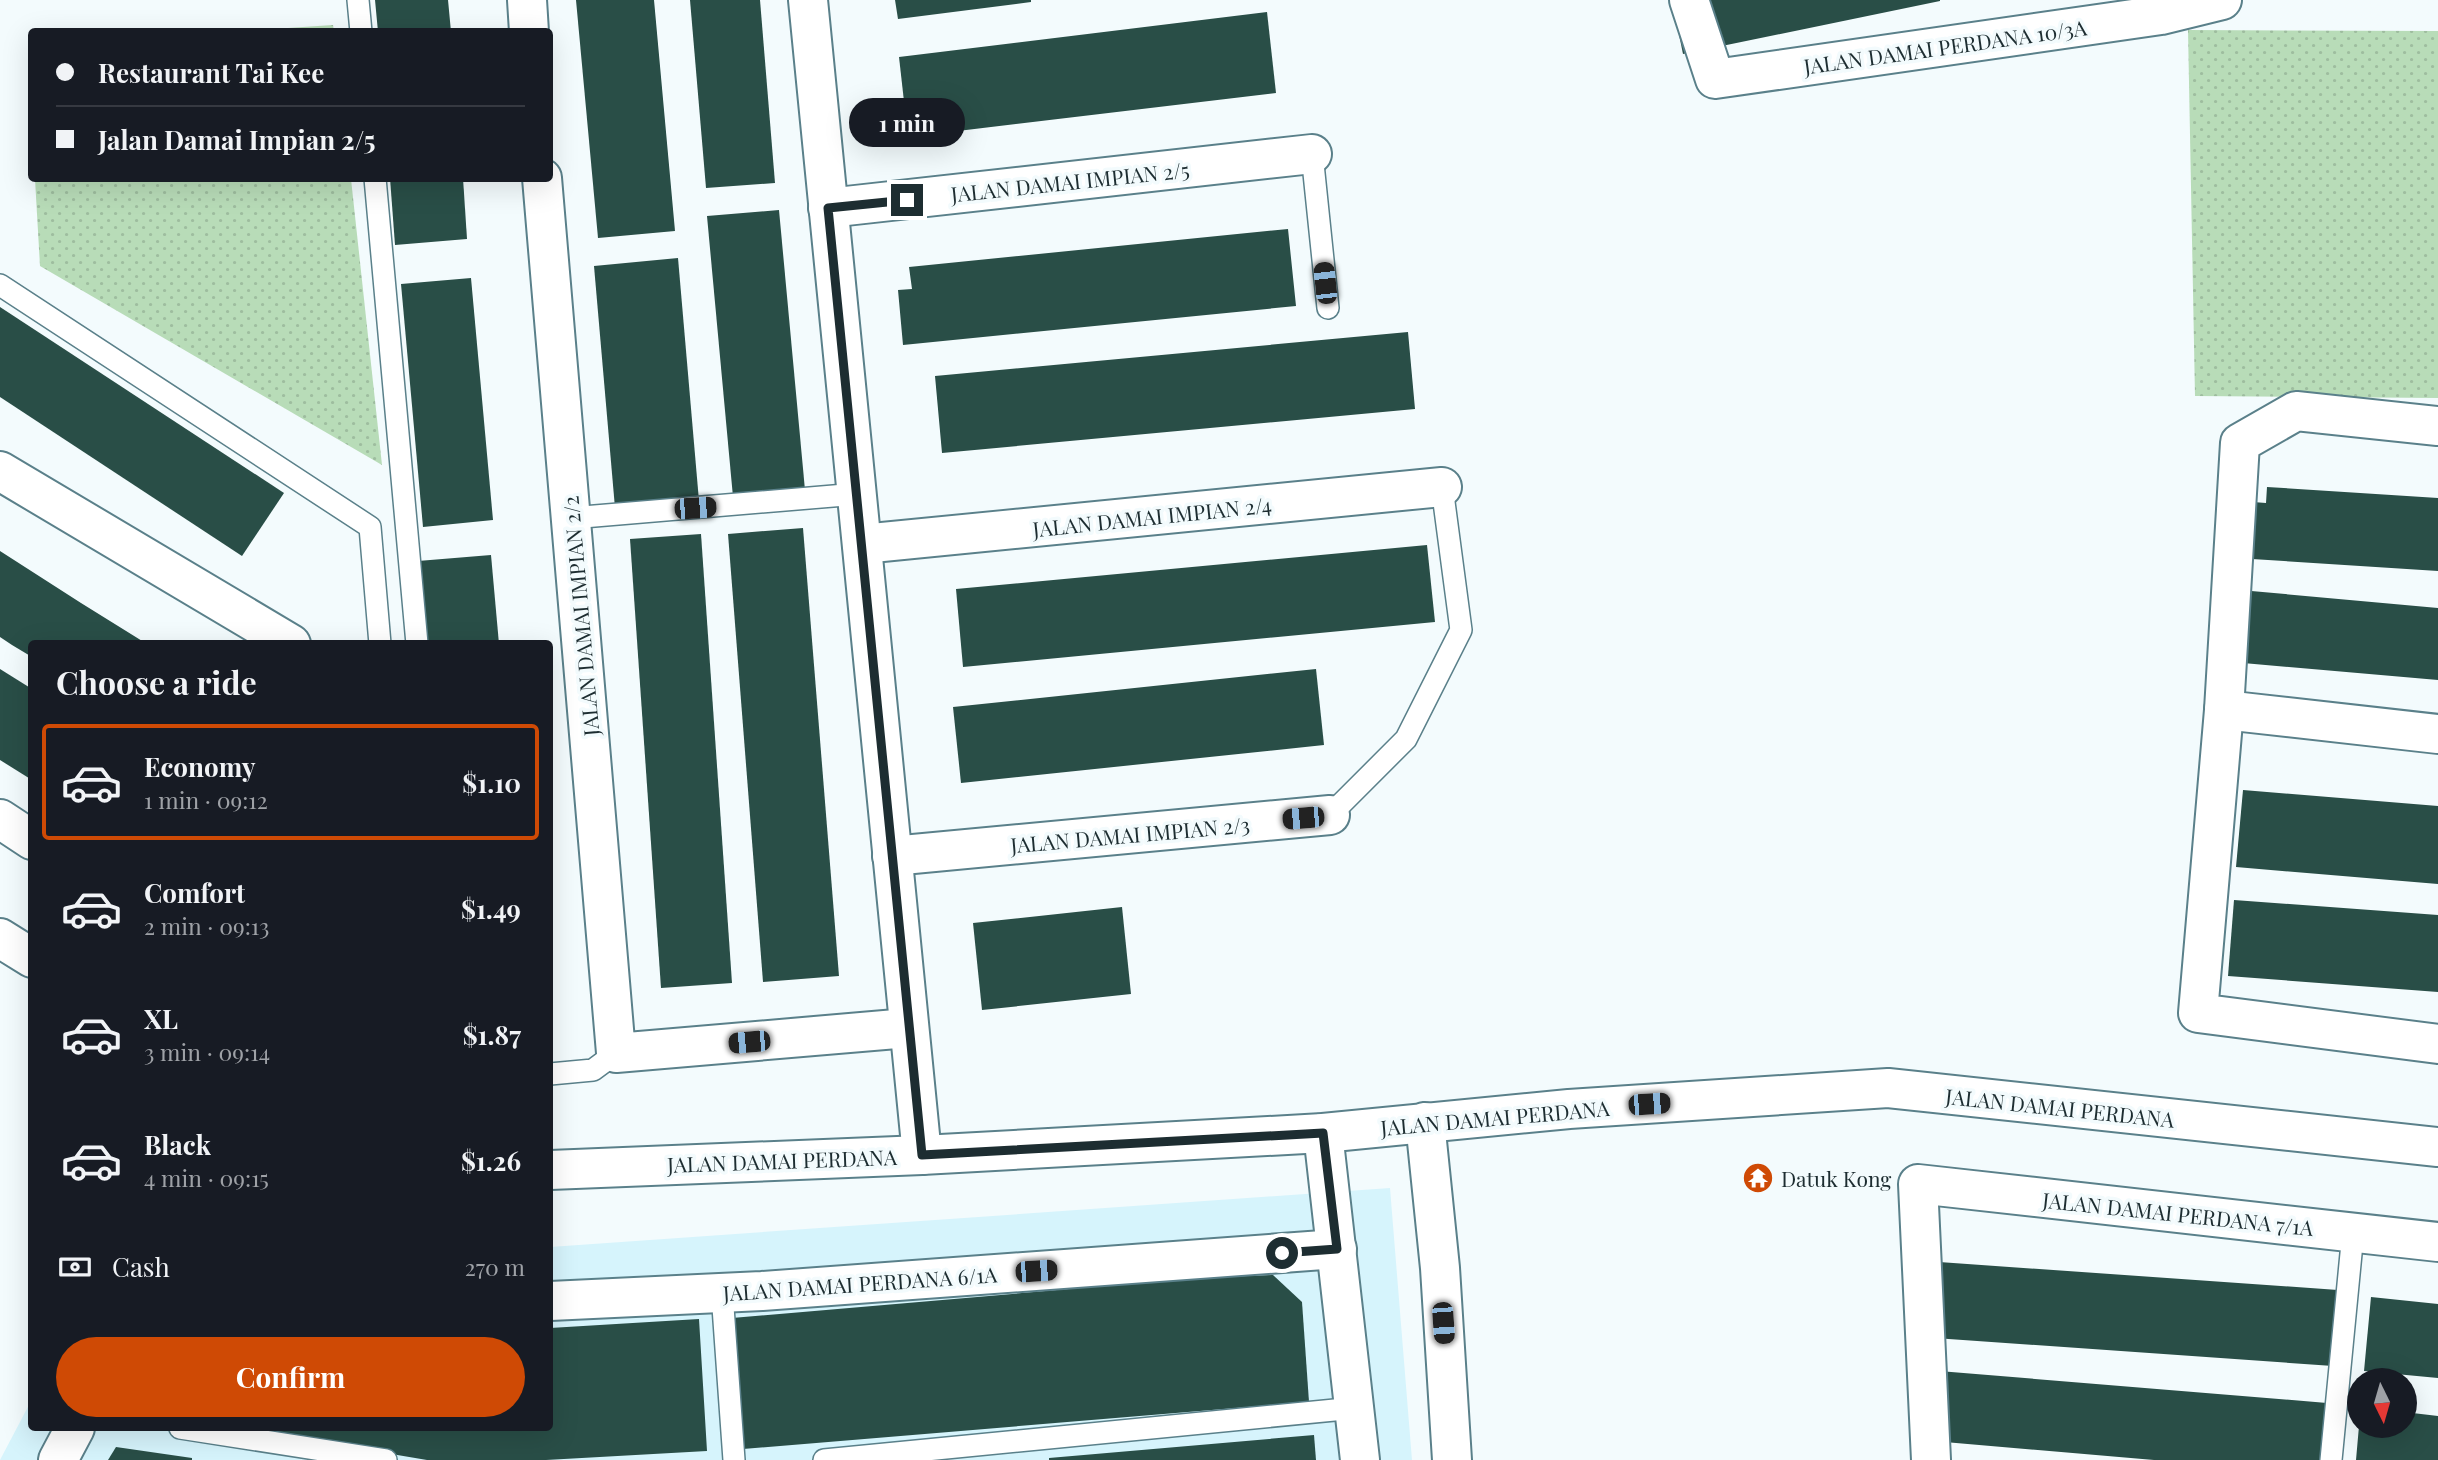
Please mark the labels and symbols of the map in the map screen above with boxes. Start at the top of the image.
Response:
street label: JALAN DAMAI PERDANA 10/3A [1801,12,2089,80]
callout: 1 min [849,99,965,148]
street label: JALAN DAMAI IMPIAN 2/5 [948,155,1191,208]
route end [891,184,923,216]
car [1313,261,1338,305]
street label: JALAN DAMAI IMPIAN 2/4 [1030,490,1273,543]
street label: JALAN DAMAI IMPIAN 2/2 [556,495,605,738]
car [674,496,717,520]
car [1282,806,1325,830]
street label: JALAN DAMAI IMPIAN 2/3 [1008,810,1251,859]
car [728,1030,771,1054]
street label: JALAN DAMAI PERDANA [1943,1081,2177,1133]
car [1628,1092,1671,1116]
street label: JALAN DAMAI PERDANA [1378,1093,1611,1141]
street label: JALAN DAMAI PERDANA [666,1142,898,1178]
temple icon: Datuk Kong [1741,1161,1775,1195]
place label: Datuk Kong [1781,1164,1891,1192]
street label: JALAN DAMAI PERDANA 7/1A [2040,1185,2316,1241]
route start [1266,1237,1298,1269]
street label: JALAN DAMAI PERDANA 6/1A [721,1259,999,1307]
car [1015,1259,1058,1283]
car [1432,1301,1455,1345]
north arrow [2347,1368,2417,1438]

